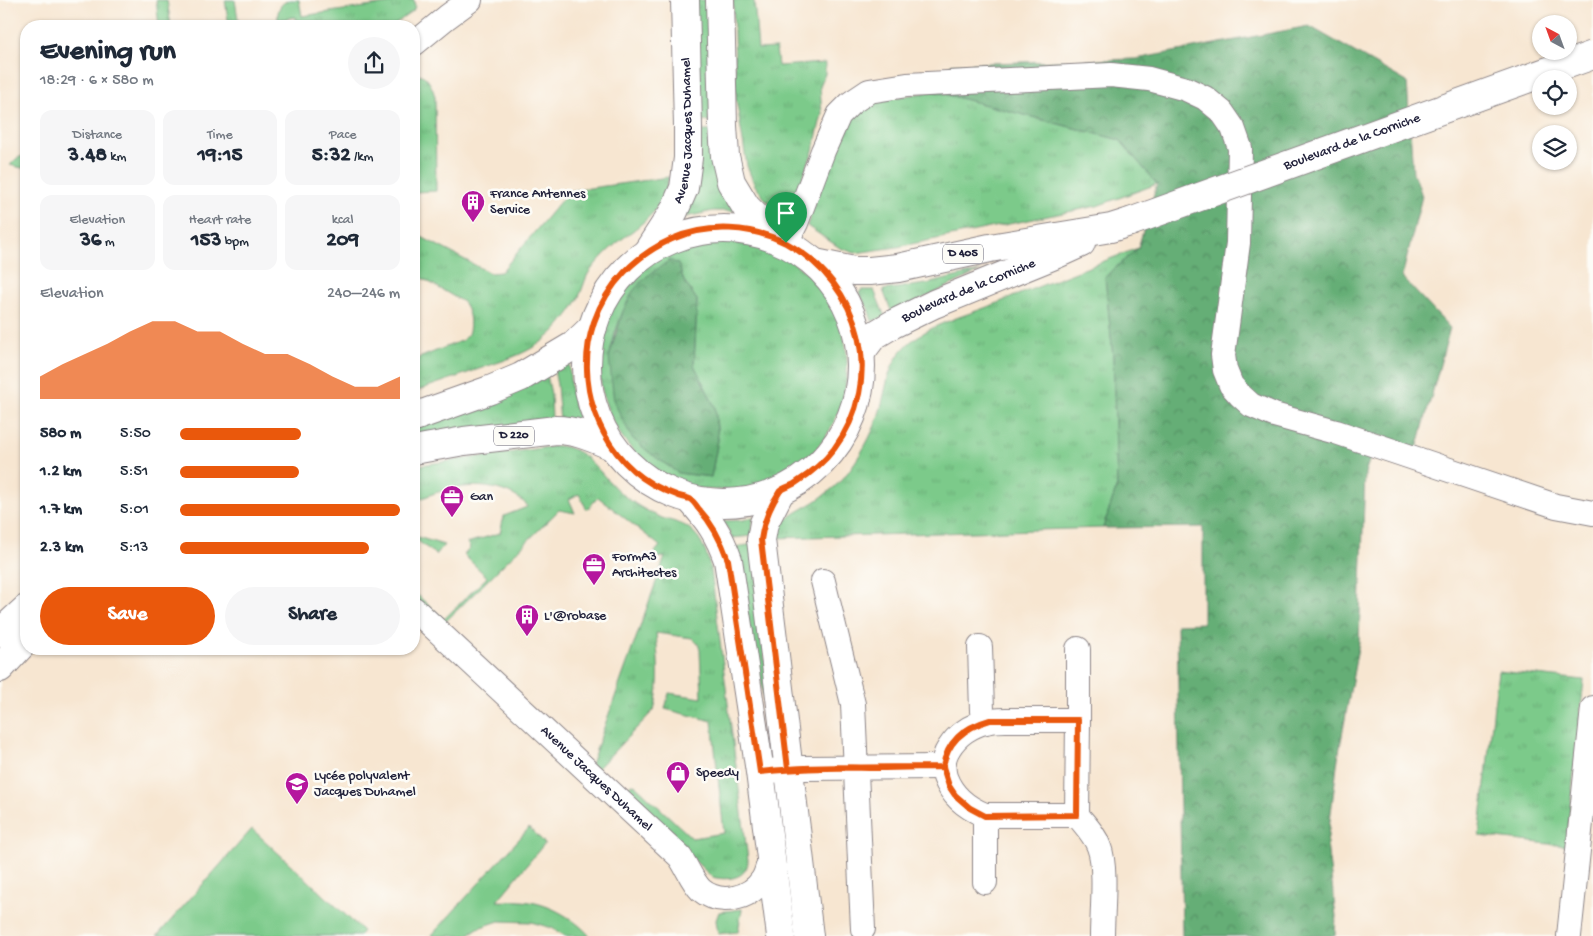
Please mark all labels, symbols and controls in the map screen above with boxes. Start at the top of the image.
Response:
north arrow [1532,15,1578,60]
map controls [1532,15,1577,170]
text: Evening run [40,36,176,69]
button: share [348,37,400,89]
street label: Avenue Jacques Duhamel [670,57,697,207]
button: locate [1532,70,1577,115]
text: 18:29 · 6 × 580 m [40,72,154,91]
street label: Boulevard de la Corniche [1281,109,1423,175]
button: layers [1532,125,1577,170]
text: Distance [73,127,122,144]
text: Time [207,127,233,144]
text: Pace [329,127,356,144]
text: 3.48 [68,144,107,169]
text: 19:15 [197,144,243,169]
text: 5:32 [312,144,351,169]
text: km [107,149,127,166]
text: /km [351,149,374,166]
place label: France Antennes Service [489,186,586,219]
building icon: France Antennes Service [460,189,486,223]
pin [765,192,807,243]
icon: arrive [772,199,800,227]
text: Elevation [70,212,125,229]
text: Heart rate [189,212,251,229]
text: kcal [332,212,354,229]
text: 36 [80,229,101,254]
text: 153 [191,229,221,254]
text: 209 [326,229,359,254]
text: m [101,234,115,251]
text: bpm [221,234,249,251]
road number: D 405 [943,244,983,264]
street label: Boulevard de la Corniche [898,255,1039,327]
text: Elevation [40,285,104,304]
text: 240–246 m [327,285,400,304]
text: 580 m [40,425,81,444]
text: 5:50 [120,425,151,444]
road number: D 220 [494,426,534,446]
text: 1.2 km [40,463,82,482]
text: 5:51 [120,463,148,482]
office icon: Gan [439,484,465,518]
place label: Gan [470,489,494,506]
text: 1.7 km [40,501,82,520]
text: 5:01 [120,501,149,520]
text: 2.3 km [40,539,83,558]
text: 5:13 [120,539,148,558]
place label: FormA3 Architectes [611,549,677,582]
office icon: FormA3 Architectes [581,552,607,586]
button: Save [40,587,215,645]
button: Share [225,587,400,645]
building icon: L'@robase [514,603,540,637]
place label: L'@robase [544,608,607,625]
street label: Avenue Jacques Duhamel [536,722,656,835]
shop icon: Speedy [665,760,691,794]
place label: Speedy [696,765,739,782]
place label: Lycée polyvalent Jacques Duhamel [314,768,416,801]
school or university icon: Lycée polyvalent Jacques Duhamel [284,771,310,805]

